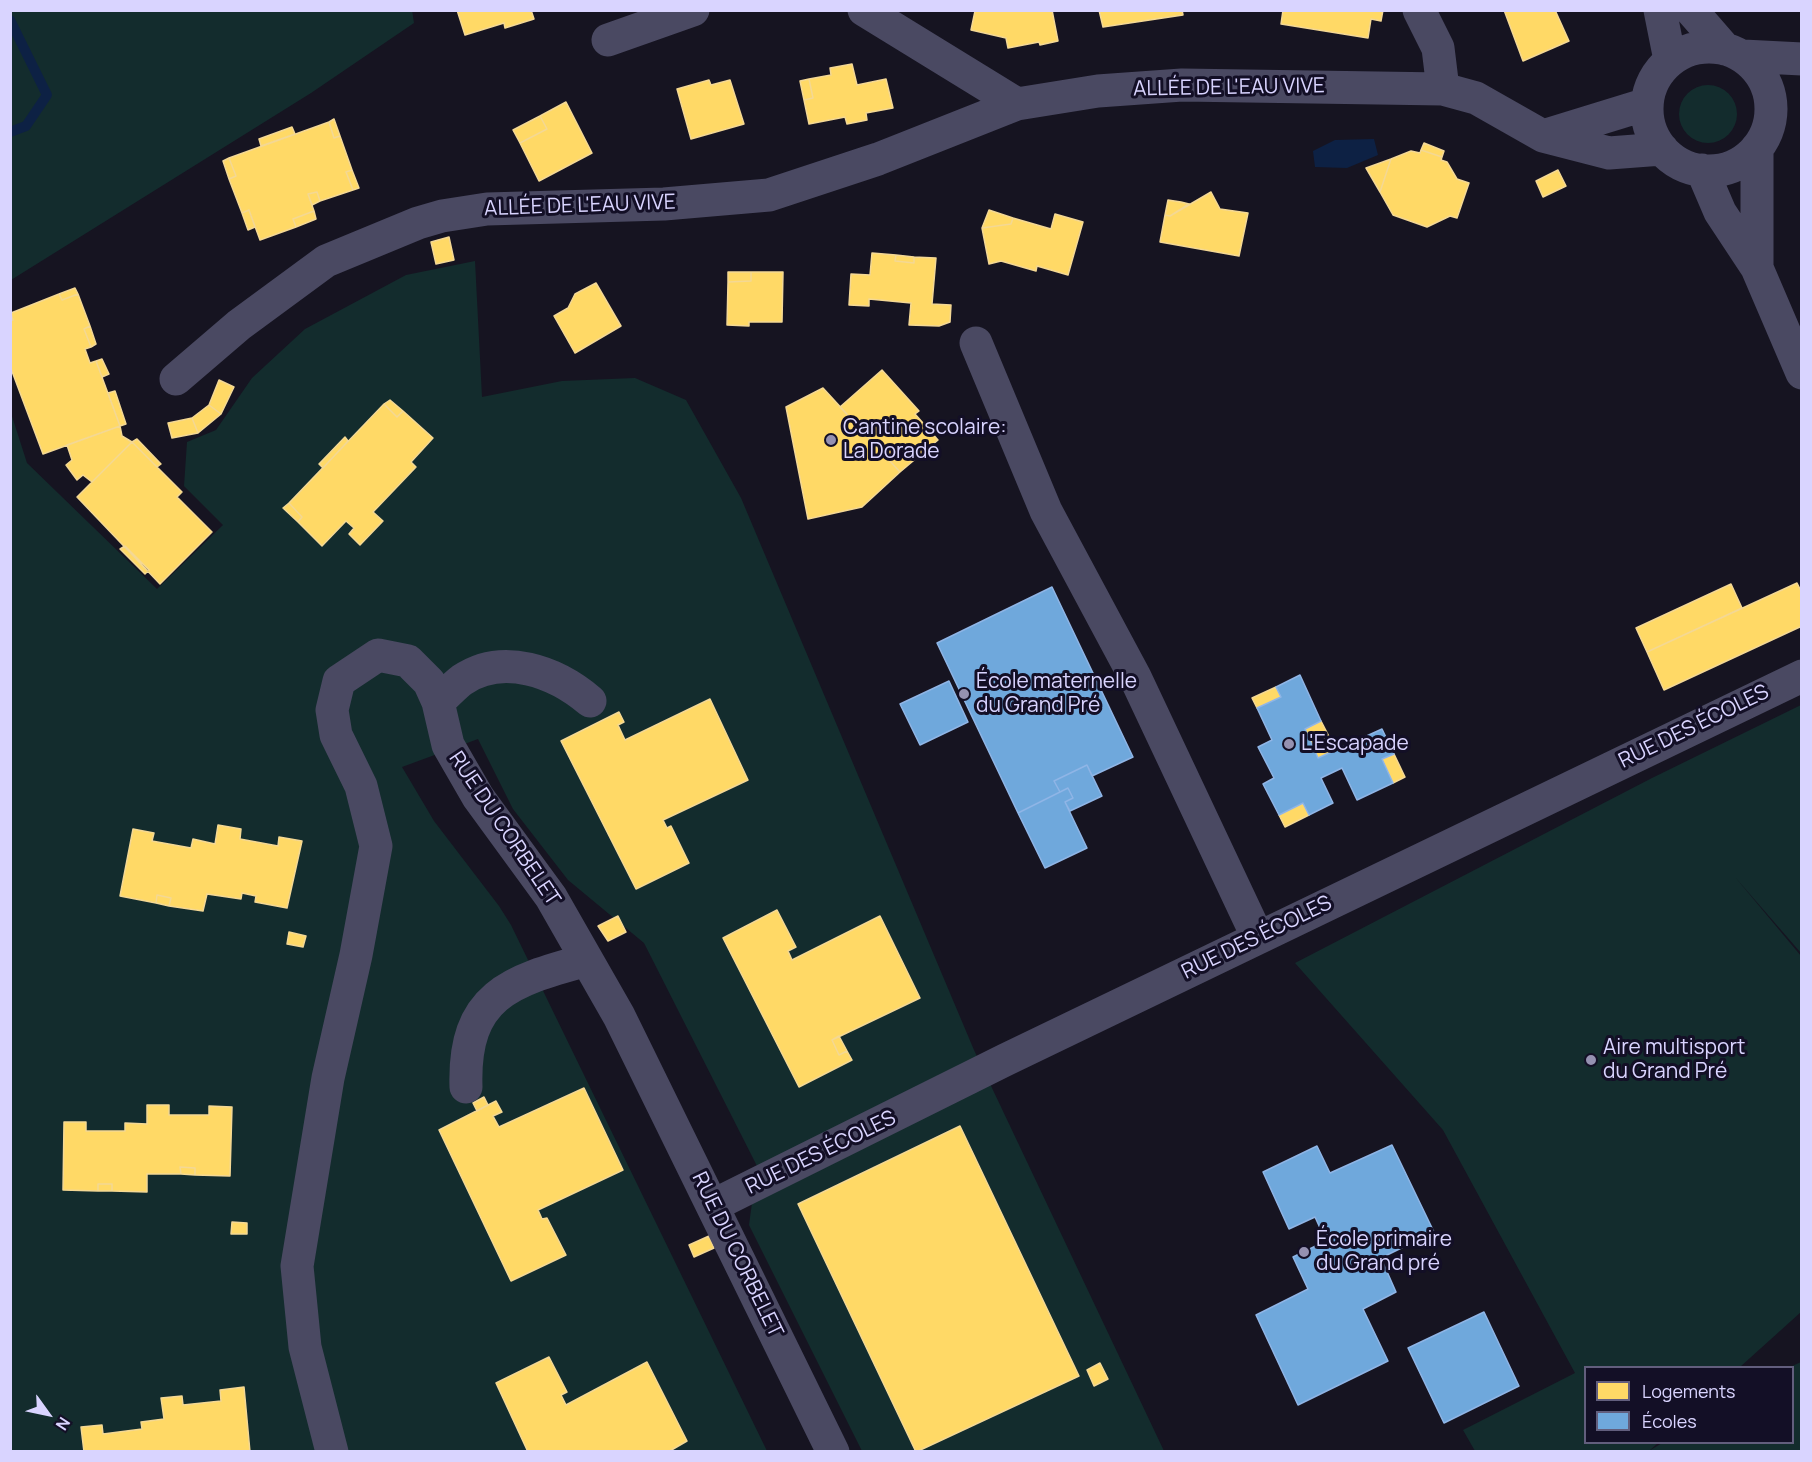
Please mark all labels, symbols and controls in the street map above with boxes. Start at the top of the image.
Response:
street label: ALLÉE DE L'EAU VIVE [1133,74,1325,102]
street label: ALLÉE DE L'EAU VIVE [484,190,676,222]
place label: Cantine scolaire: La Dorade [843,415,1006,465]
marker: Cantine scolaire: La Dorade [824,433,838,447]
place label: École maternelle du Grand Pré [976,669,1137,719]
street label: RUE DES ÉCOLES [1615,680,1773,774]
marker: École maternelle du Grand Pré [957,687,971,701]
place label: L'Escapade [1301,731,1409,757]
marker: L'Escapade [1282,737,1296,751]
street label: RUE DU CORBELET [443,747,565,911]
street label: RUE DES ÉCOLES [1178,891,1336,985]
place label: Aire multisport du Grand Pré [1603,1035,1745,1085]
marker: Aire multisport du Grand Pré [1584,1053,1598,1067]
street label: RUE DES ÉCOLES [742,1106,900,1200]
street label: RUE DU CORBELET [686,1168,788,1342]
place label: École primaire du Grand pré [1316,1227,1452,1277]
marker: École primaire du Grand pré [1297,1245,1311,1259]
legend [1584,1366,1794,1444]
text: Logements [1642,1379,1736,1403]
north arrow [18,1384,78,1444]
text: Écoles [1642,1409,1697,1433]
text: N [51,1413,75,1435]

